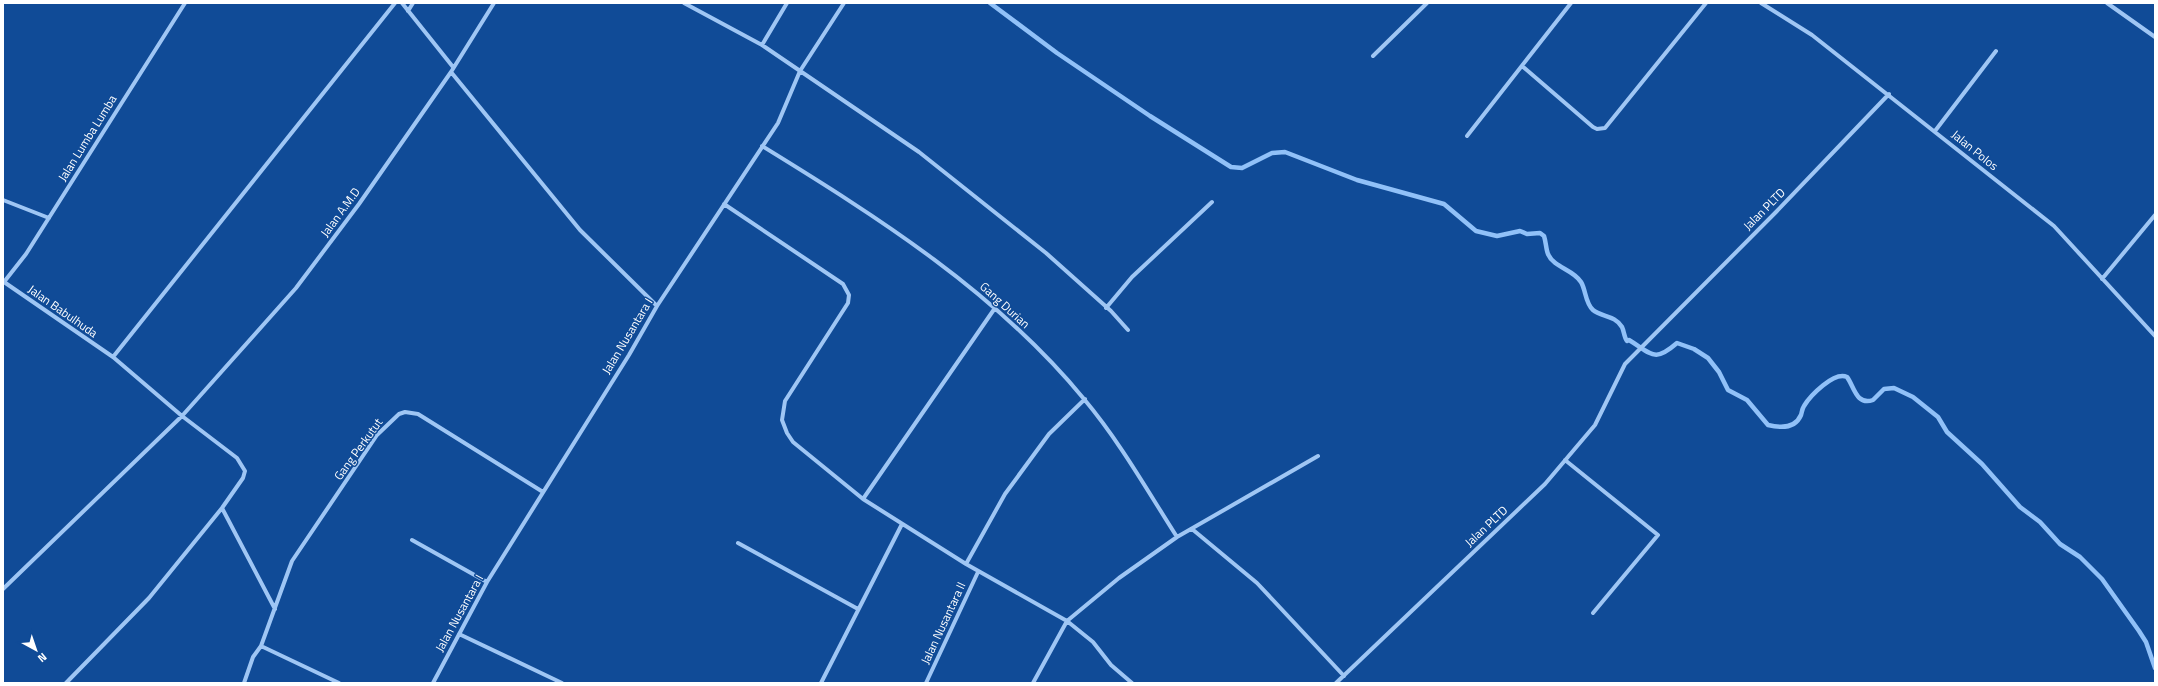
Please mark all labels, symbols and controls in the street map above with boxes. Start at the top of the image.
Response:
street label: Jalan Lumba Lumba [53,91,121,185]
street label: Jalan Polos [1947,125,2003,175]
street label: Jalan A.M.D [315,183,365,241]
street label: Jalan PLTD [1738,183,1790,235]
street label: Gang Durian [976,277,1034,333]
street label: Jalan Babulhuda [24,280,102,342]
street label: Jalan Nusantara I [597,294,657,378]
street label: Gang Perkutut [329,413,388,484]
street label: Jalan PLTD [1460,501,1512,551]
street label: Jalan Nusantara I [430,571,488,655]
street label: Jalan Nusantara II [916,579,970,667]
north arrow [16,630,56,670]
text: N [34,649,50,666]

